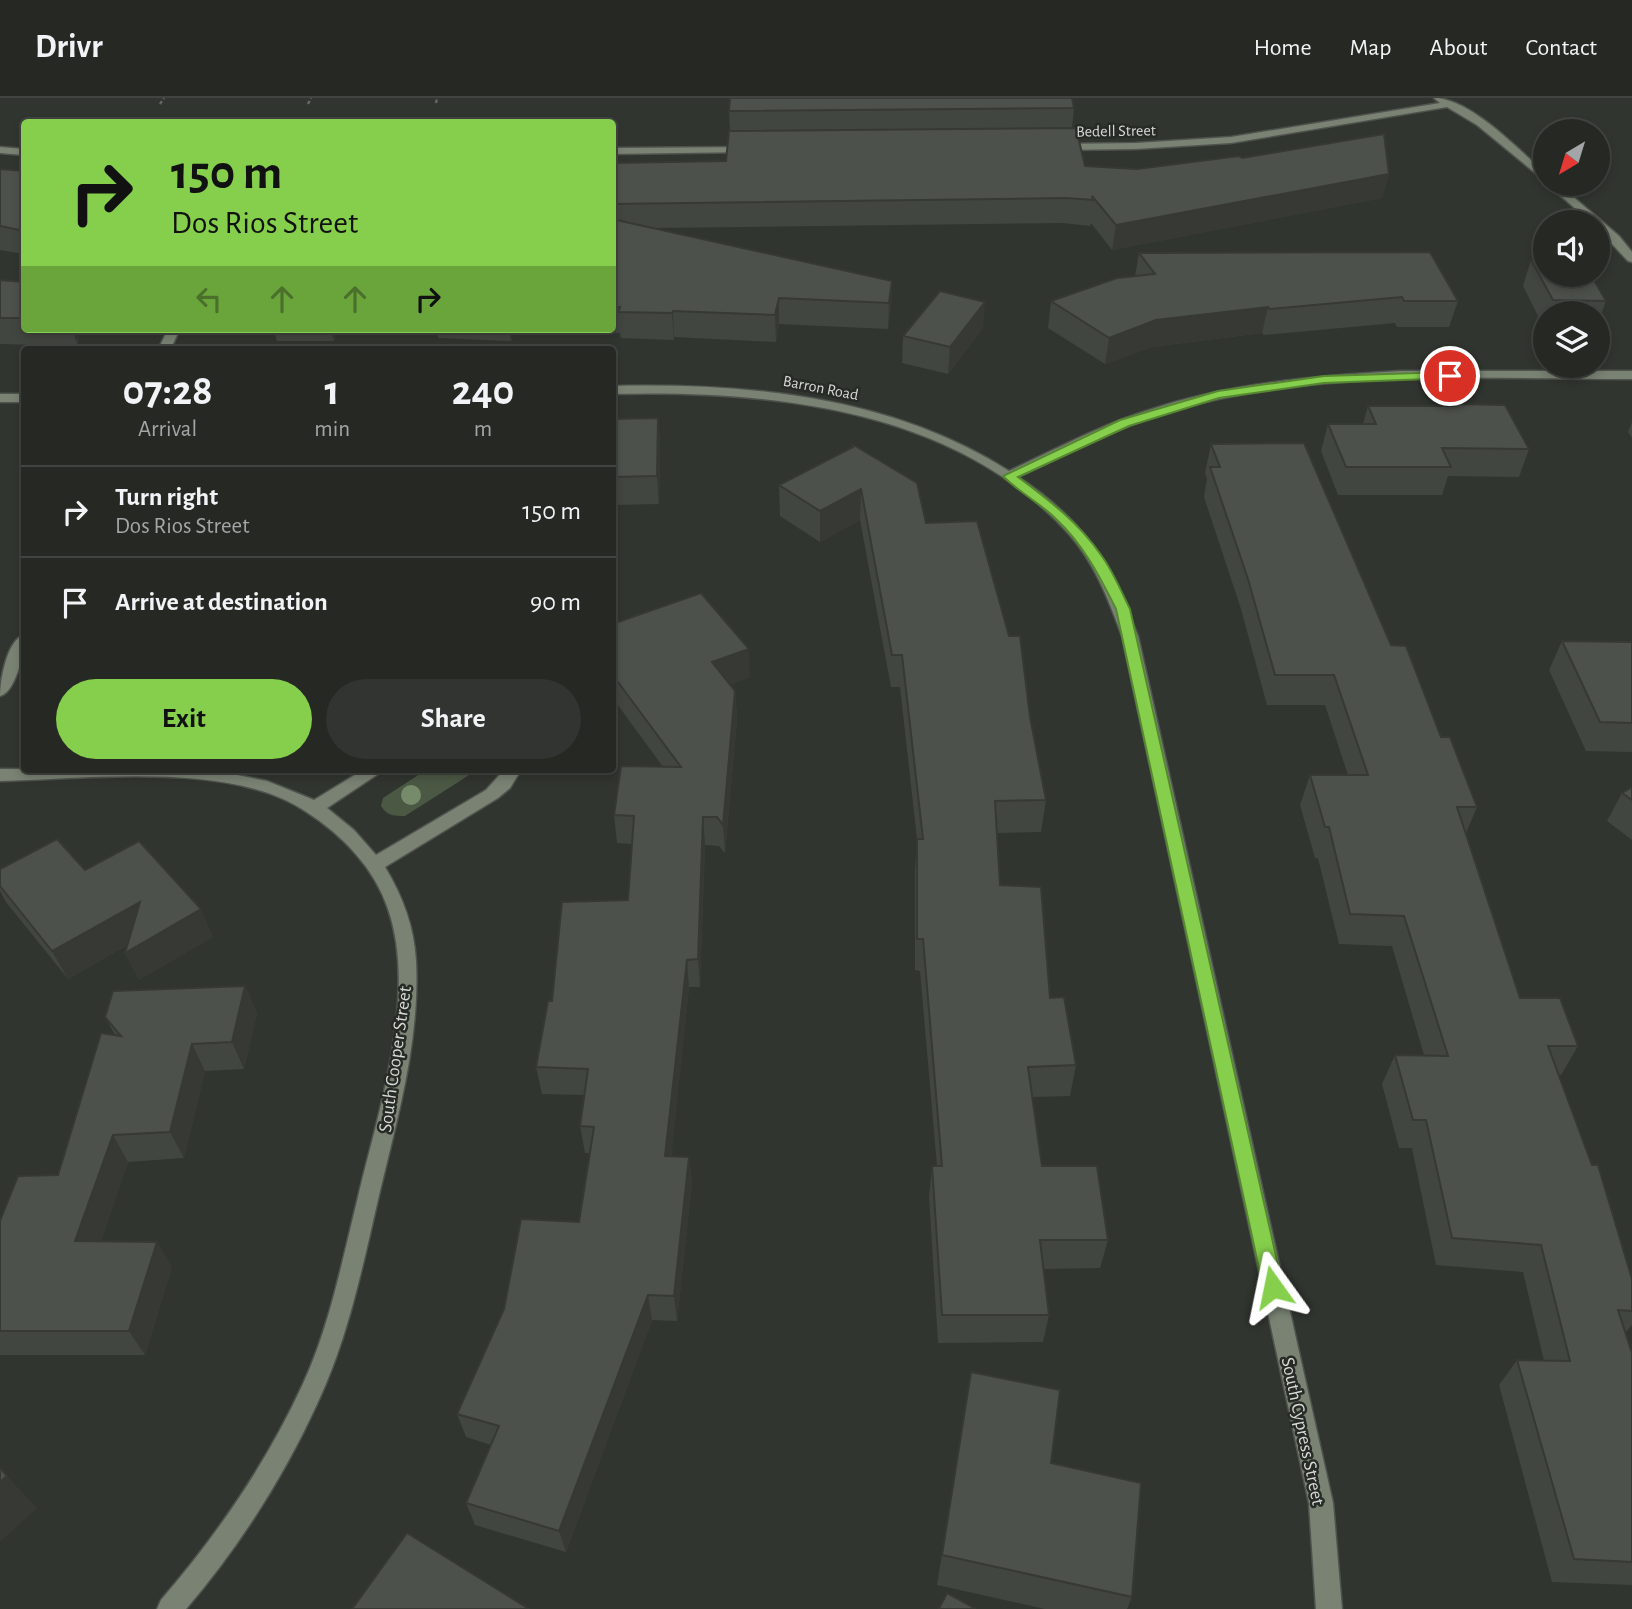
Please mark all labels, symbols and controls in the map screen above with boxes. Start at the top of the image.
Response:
text: Drivr [35,31,103,64]
text: Home [1254,36,1312,60]
text: Map [1350,36,1392,60]
text: About [1430,36,1487,60]
text: Contact [1525,36,1597,60]
north arrow [1533,119,1610,196]
map controls [1533,119,1610,378]
street label: Bedell Street [1076,122,1156,140]
icon: right [56,147,147,238]
text: 150 m [171,149,282,198]
text: Dos Rios Street [171,207,358,239]
button: sound [1533,210,1610,287]
icon: left [190,280,228,318]
icon: ahead [263,280,301,318]
icon: ahead [336,280,374,318]
icon: right [409,280,447,318]
button: layers [1533,301,1610,378]
pin [1420,346,1480,406]
icon: arrive [1431,357,1469,395]
text: 07:28 [123,370,213,412]
text: 1 [325,370,340,412]
text: 240 [452,370,514,412]
street label: Barron Road [782,373,860,403]
text: Arrival [138,418,197,441]
text: min [314,418,350,441]
text: m [474,418,492,441]
text: Turn right [115,484,218,510]
icon: right [56,493,94,531]
text: 150 m [522,498,581,524]
text: Dos Rios Street [115,515,250,538]
icon: arrive [56,584,94,622]
text: Arrive at destination [115,589,328,615]
text: 90 m [530,589,581,615]
button: Exit [56,679,312,759]
button: Share [326,679,581,759]
street label: South Cooper Street [376,985,415,1133]
position arrow [1236,1250,1310,1324]
street label: South Cypress Street [1278,1356,1327,1507]

